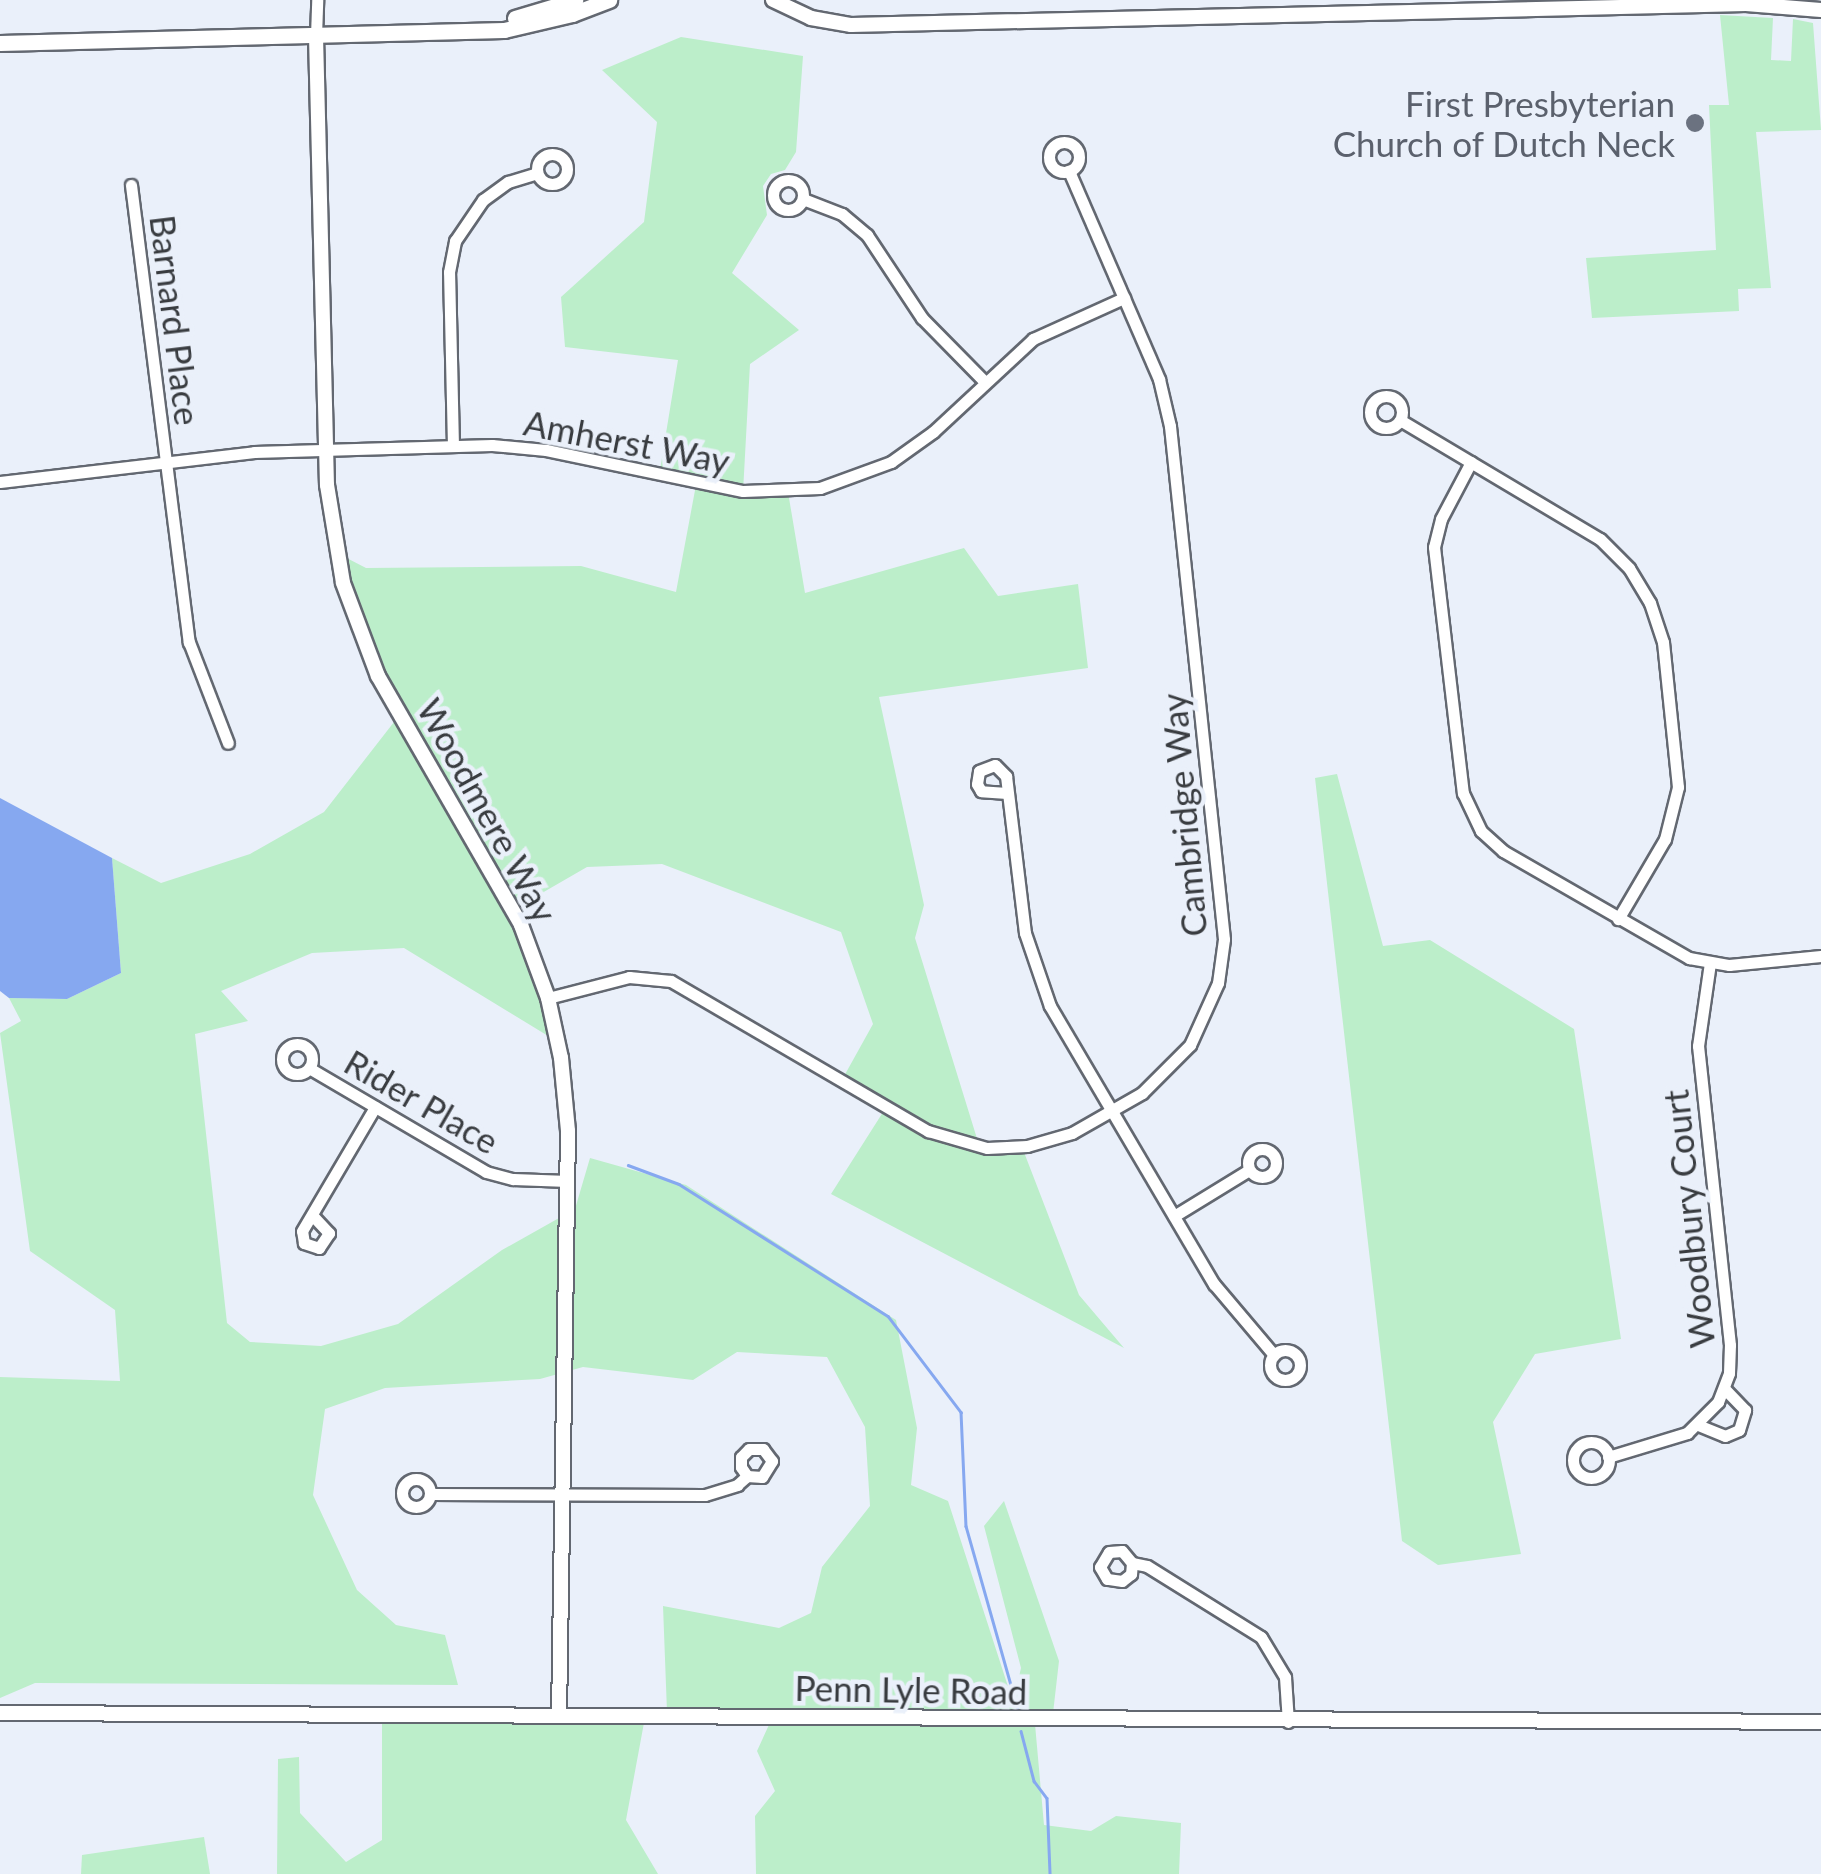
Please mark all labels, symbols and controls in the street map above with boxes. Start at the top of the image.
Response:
place label: First Presbyterian Church of Dutch Neck [1332,82,1675,164]
marker: First Presbyterian Church of Dutch Neck [1684,112,1706,134]
street label: Barnard Place [142,212,210,428]
street label: Amherst Way [520,400,734,482]
street label: Woodmere Way [409,691,567,929]
street label: Cambridge Way [1151,691,1215,939]
street label: Rider Place [337,1040,507,1162]
street label: Woodbury Court [1654,1087,1722,1351]
street label: Penn Lyle Road [794,1666,1028,1712]

